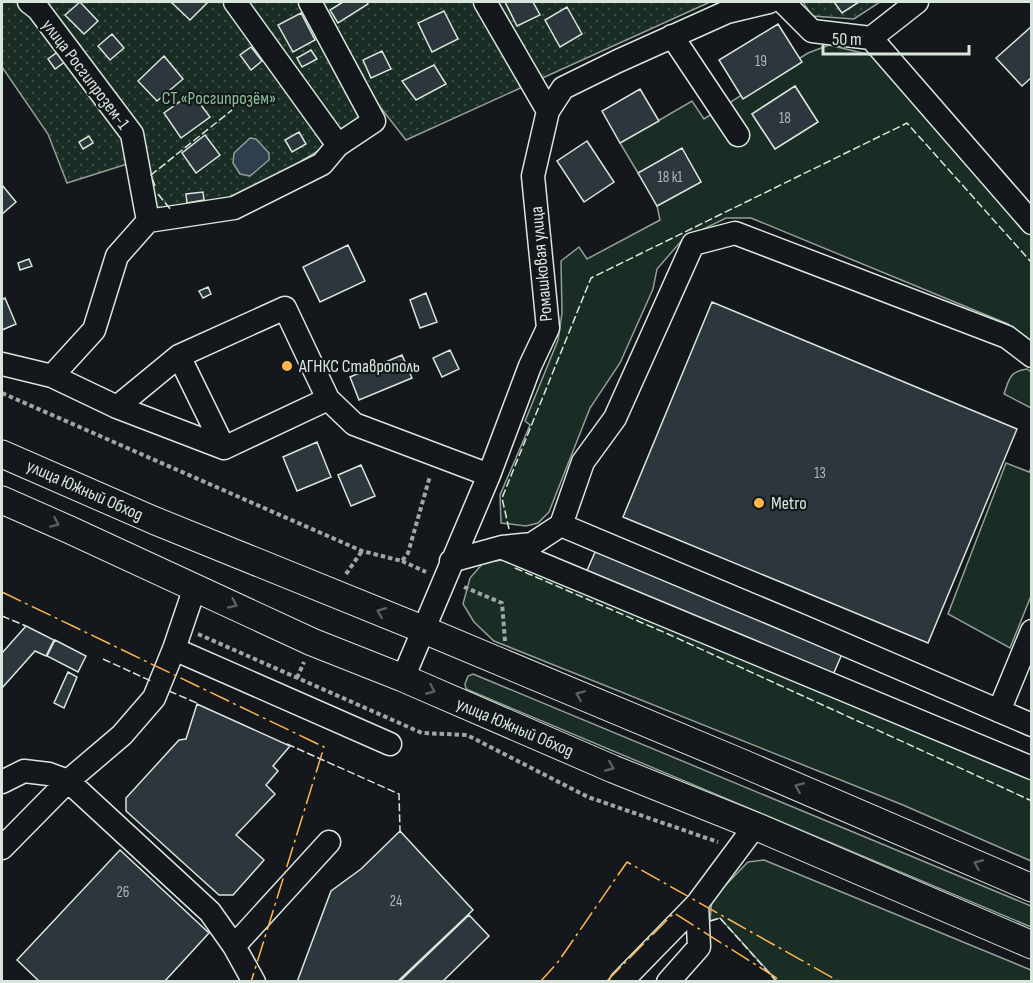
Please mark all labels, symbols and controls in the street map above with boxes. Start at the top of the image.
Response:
street label: улица Росгипрозем-1 [37,15,134,134]
scale bar [823,18,968,56]
text: 50 m [832,29,862,50]
house number: 19 [755,52,767,71]
park label: СТ «Росгипрозём» [162,88,276,109]
house number: 18 [779,109,791,128]
house number: 18 к1 [657,168,683,187]
street label: Ромашковая улица [526,205,557,323]
place label: АГНКС Ставрополь [298,356,420,377]
marker: АГНКС Ставрополь [280,359,294,373]
street label: улица Южный Обход [23,455,146,526]
house number: 13 [814,464,826,483]
place label: Metro [771,493,807,514]
marker: Metro [752,496,766,510]
one-way arrow [49,516,60,528]
one-way arrow [226,597,237,609]
one-way arrow [376,607,387,619]
one-way arrow [424,683,435,695]
one-way arrow [576,690,587,702]
street label: улица Южный Обход [453,693,577,762]
one-way arrow [603,760,614,772]
one-way arrow [794,782,805,794]
one-way arrow [973,860,984,872]
house number: 26 [117,883,129,902]
house number: 24 [390,892,402,911]

